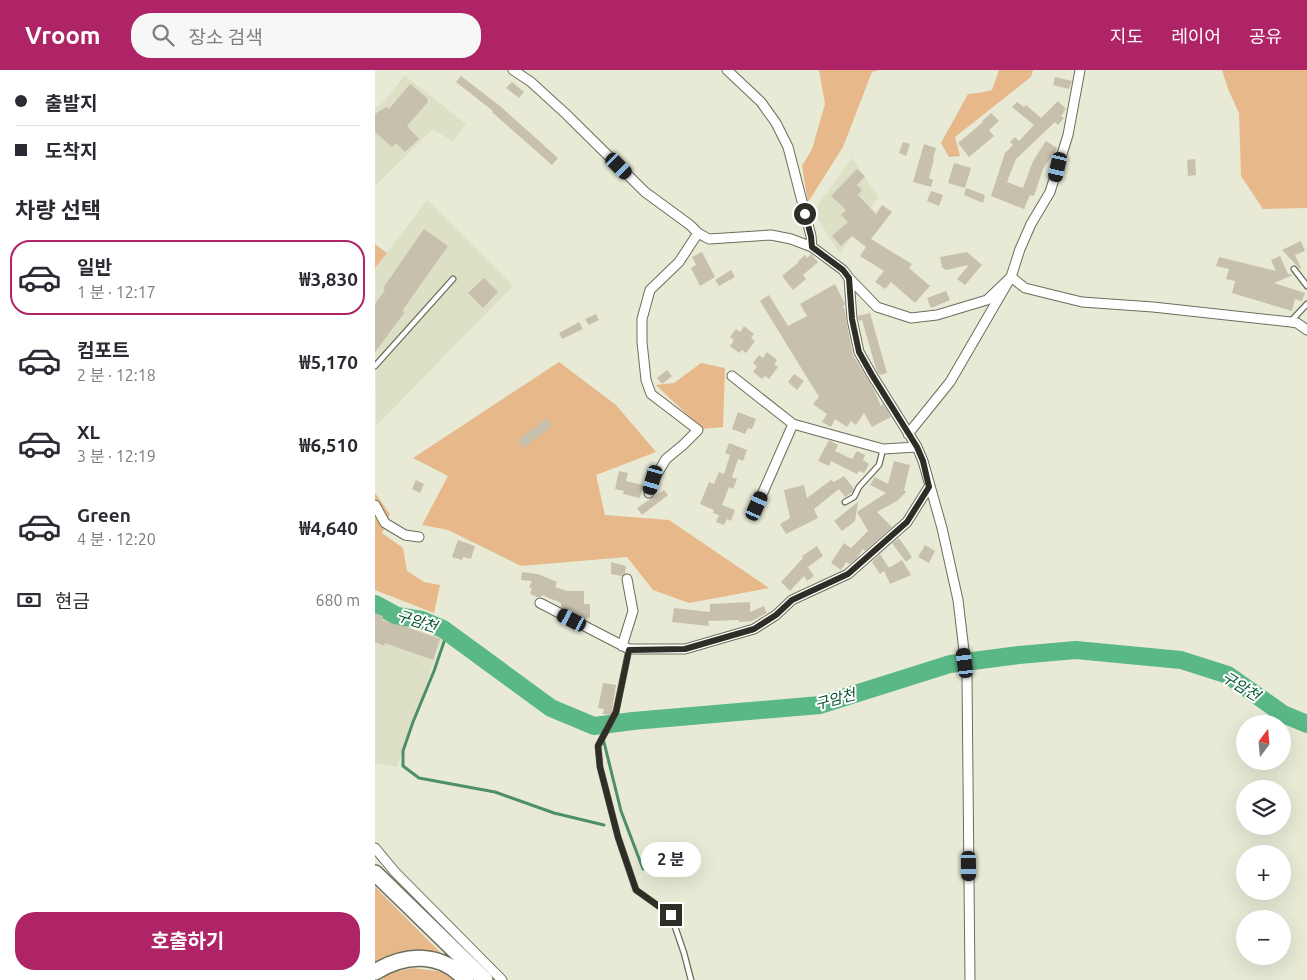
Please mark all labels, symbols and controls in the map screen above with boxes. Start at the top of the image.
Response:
search box [131,13,481,58]
icon: search [149,21,177,49]
text: Vroom [25,22,101,49]
text: 장소 검색 [189,26,263,48]
text: 지도 [1110,26,1143,46]
text: 레이어 [1171,26,1221,46]
text: 공유 [1249,26,1282,46]
text: 출발지 [45,92,97,114]
text: 도착지 [45,140,97,162]
car [603,150,634,182]
car [1047,151,1068,183]
text: 차량 선택 [15,197,101,222]
route start [794,203,816,225]
icon: car [17,255,62,300]
text: 일반 [77,256,112,278]
text: ₩3,830 [299,268,358,290]
text: 1 분 · 12:17 [77,283,156,301]
icon: car [17,338,62,383]
text: 컴포트 [77,339,129,361]
text: ₩5,170 [299,351,358,373]
text: 2 분 · 12:18 [77,366,156,384]
icon: car [17,421,62,466]
text: XL [77,421,100,443]
text: ₩6,510 [299,434,358,456]
text: 3 분 · 12:19 [77,447,156,465]
car [641,464,664,496]
car [744,489,769,523]
icon: car [17,504,62,549]
text: Green [77,504,131,526]
text: ₩4,640 [299,517,358,539]
text: 4 분 · 12:20 [77,530,156,548]
icon: cash [15,586,43,614]
text: 현금 [55,590,90,612]
text: 680 m [315,591,360,609]
water label: 구암천 [395,607,441,636]
car [555,607,588,633]
car [955,647,974,679]
water label: 구암천 [1219,668,1265,705]
water label: 구암천 [813,685,859,713]
north arrow [1236,715,1291,770]
map controls [1236,715,1291,965]
button: layers [1236,780,1291,835]
callout: 2 분 [641,842,701,878]
button: + [1236,845,1291,900]
text: 2 분 [657,850,685,868]
car [961,851,976,881]
route end [660,904,682,926]
button: − [1236,910,1291,965]
button: 호출하기 [15,912,360,970]

